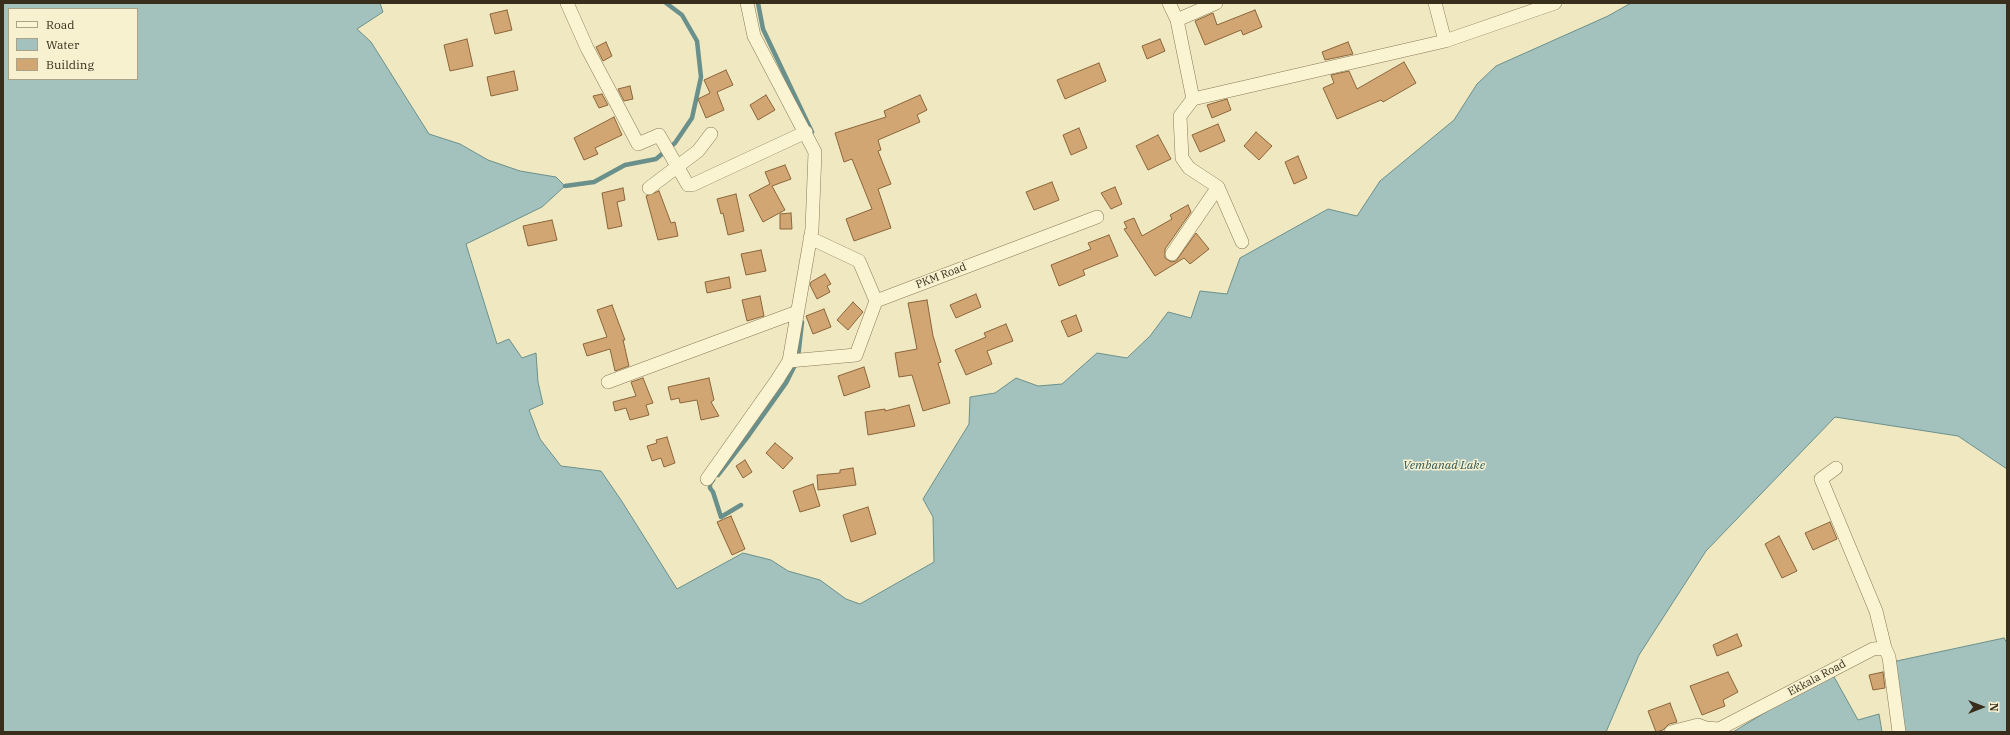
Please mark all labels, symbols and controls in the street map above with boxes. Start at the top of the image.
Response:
legend [8,8,138,80]
text: Road [46,17,75,32]
text: Water [46,37,79,52]
text: Building [46,57,94,72]
street label: PKM Road [914,260,968,292]
water label: Vembanad Lake [1403,459,1485,473]
street label: Ekkala Road [1786,657,1848,699]
north arrow [1962,687,2002,727]
text: N [1987,703,2001,711]

